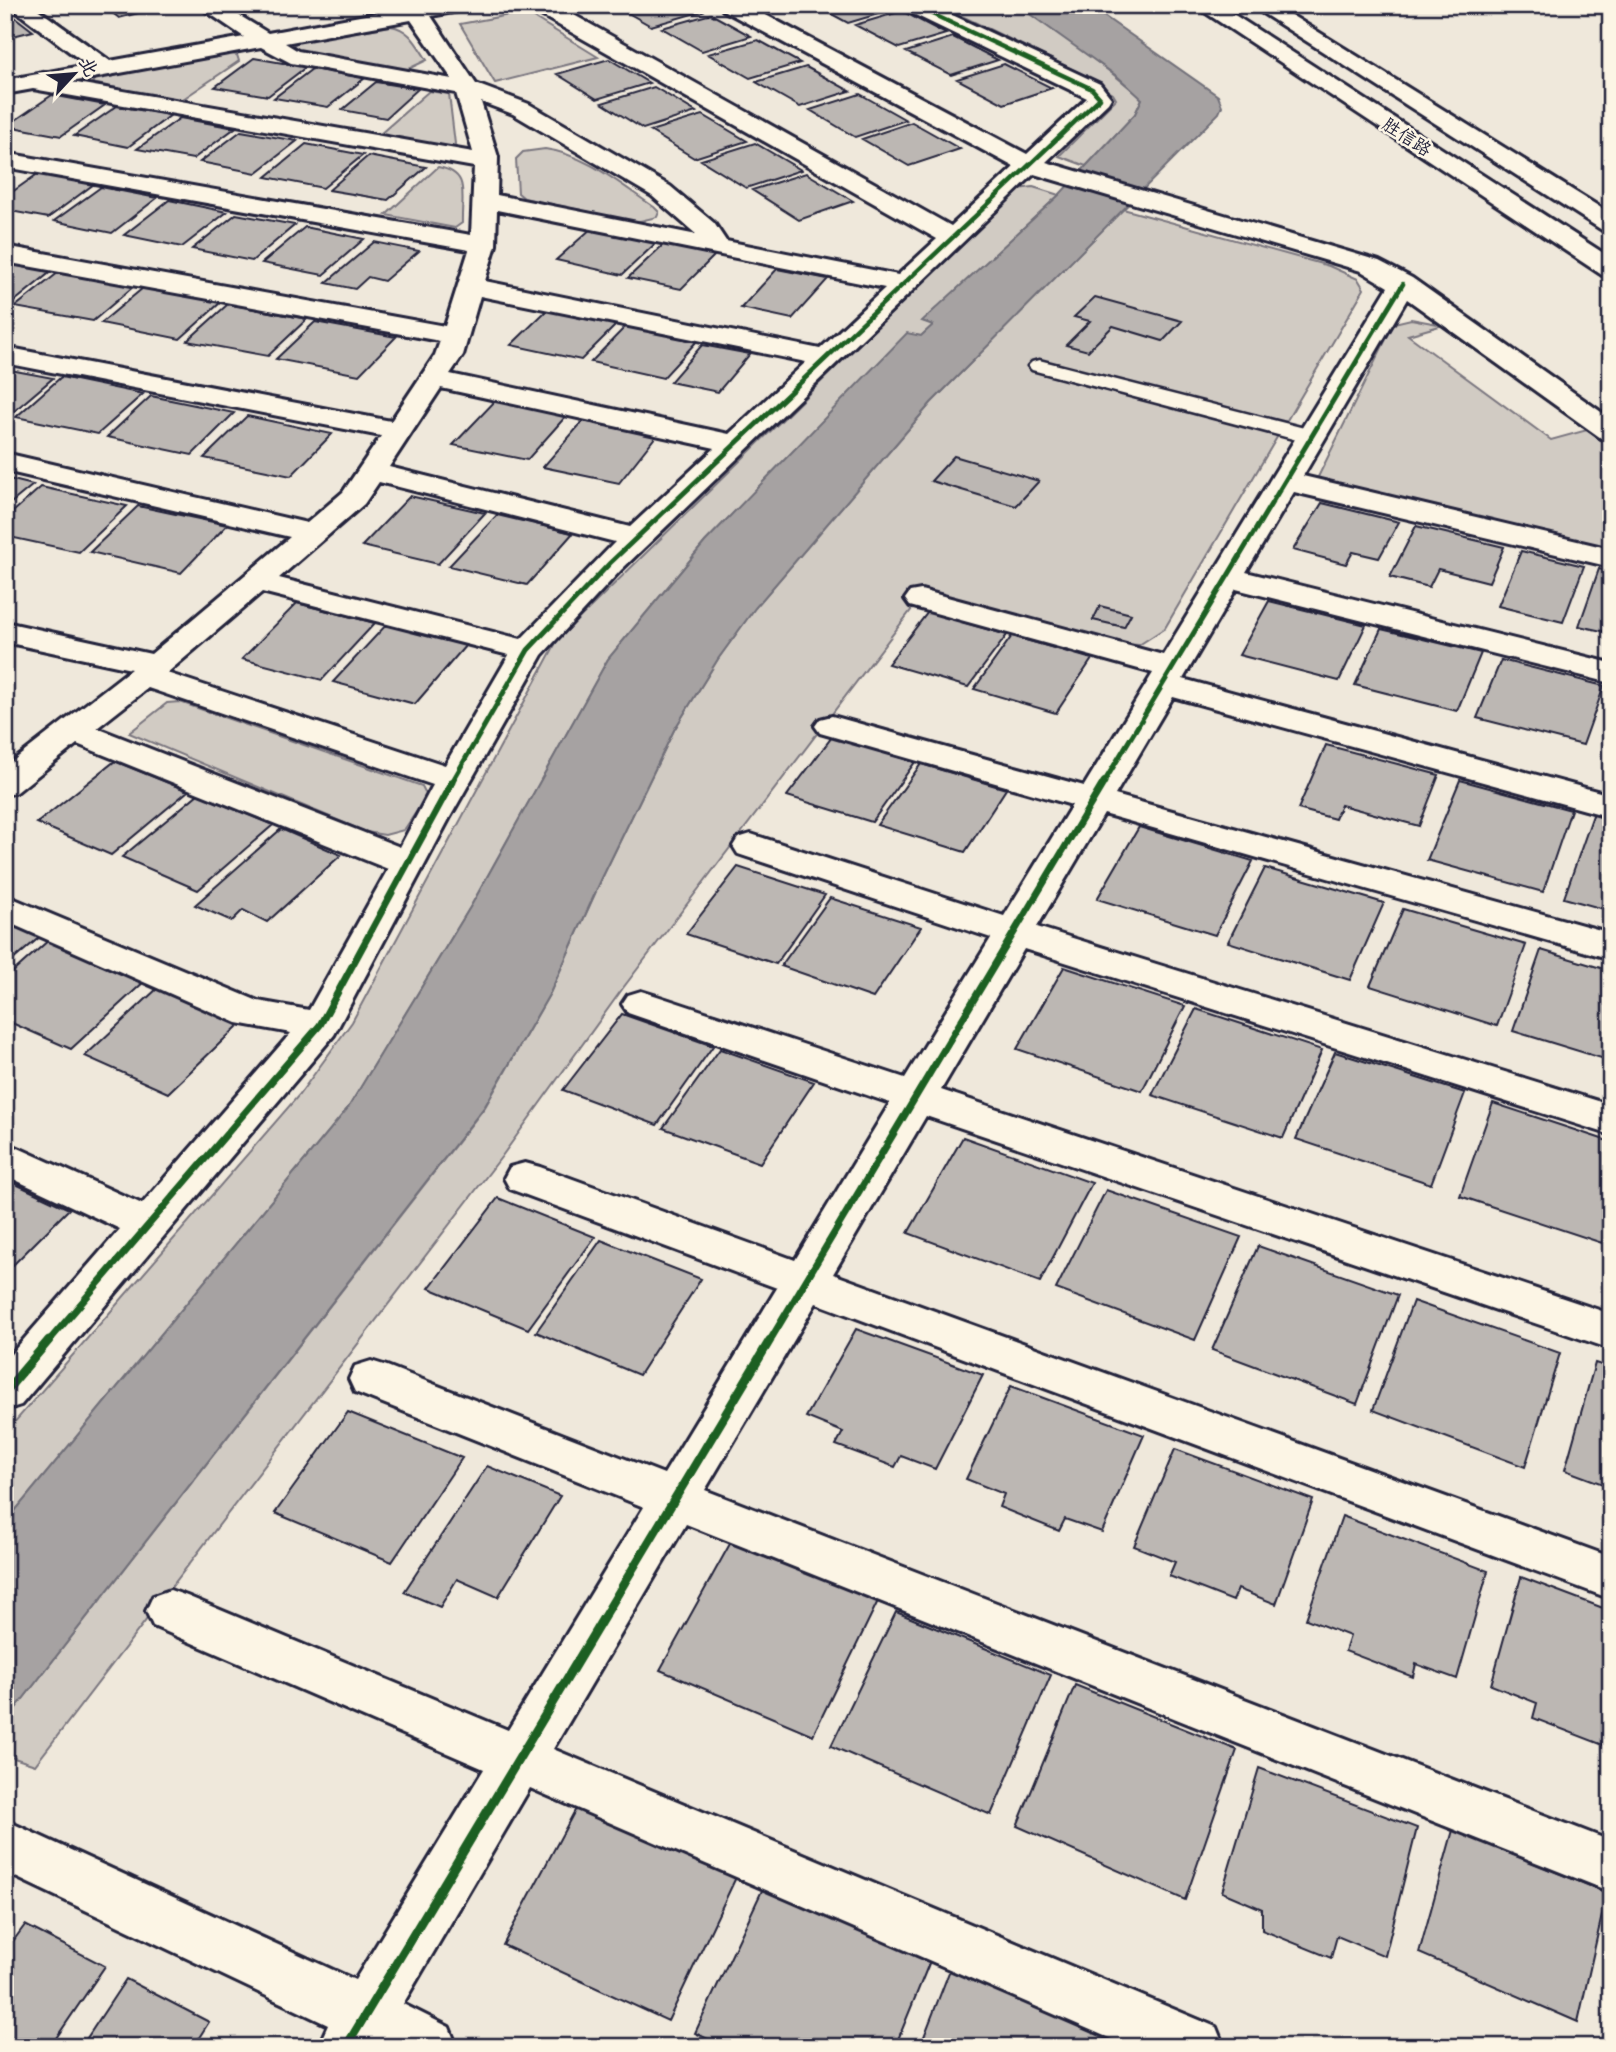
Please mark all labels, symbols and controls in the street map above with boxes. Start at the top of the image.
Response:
north arrow [38,38,108,108]
text: 北 [73,53,103,81]
street label: 胜信路 [1378,113,1436,162]

